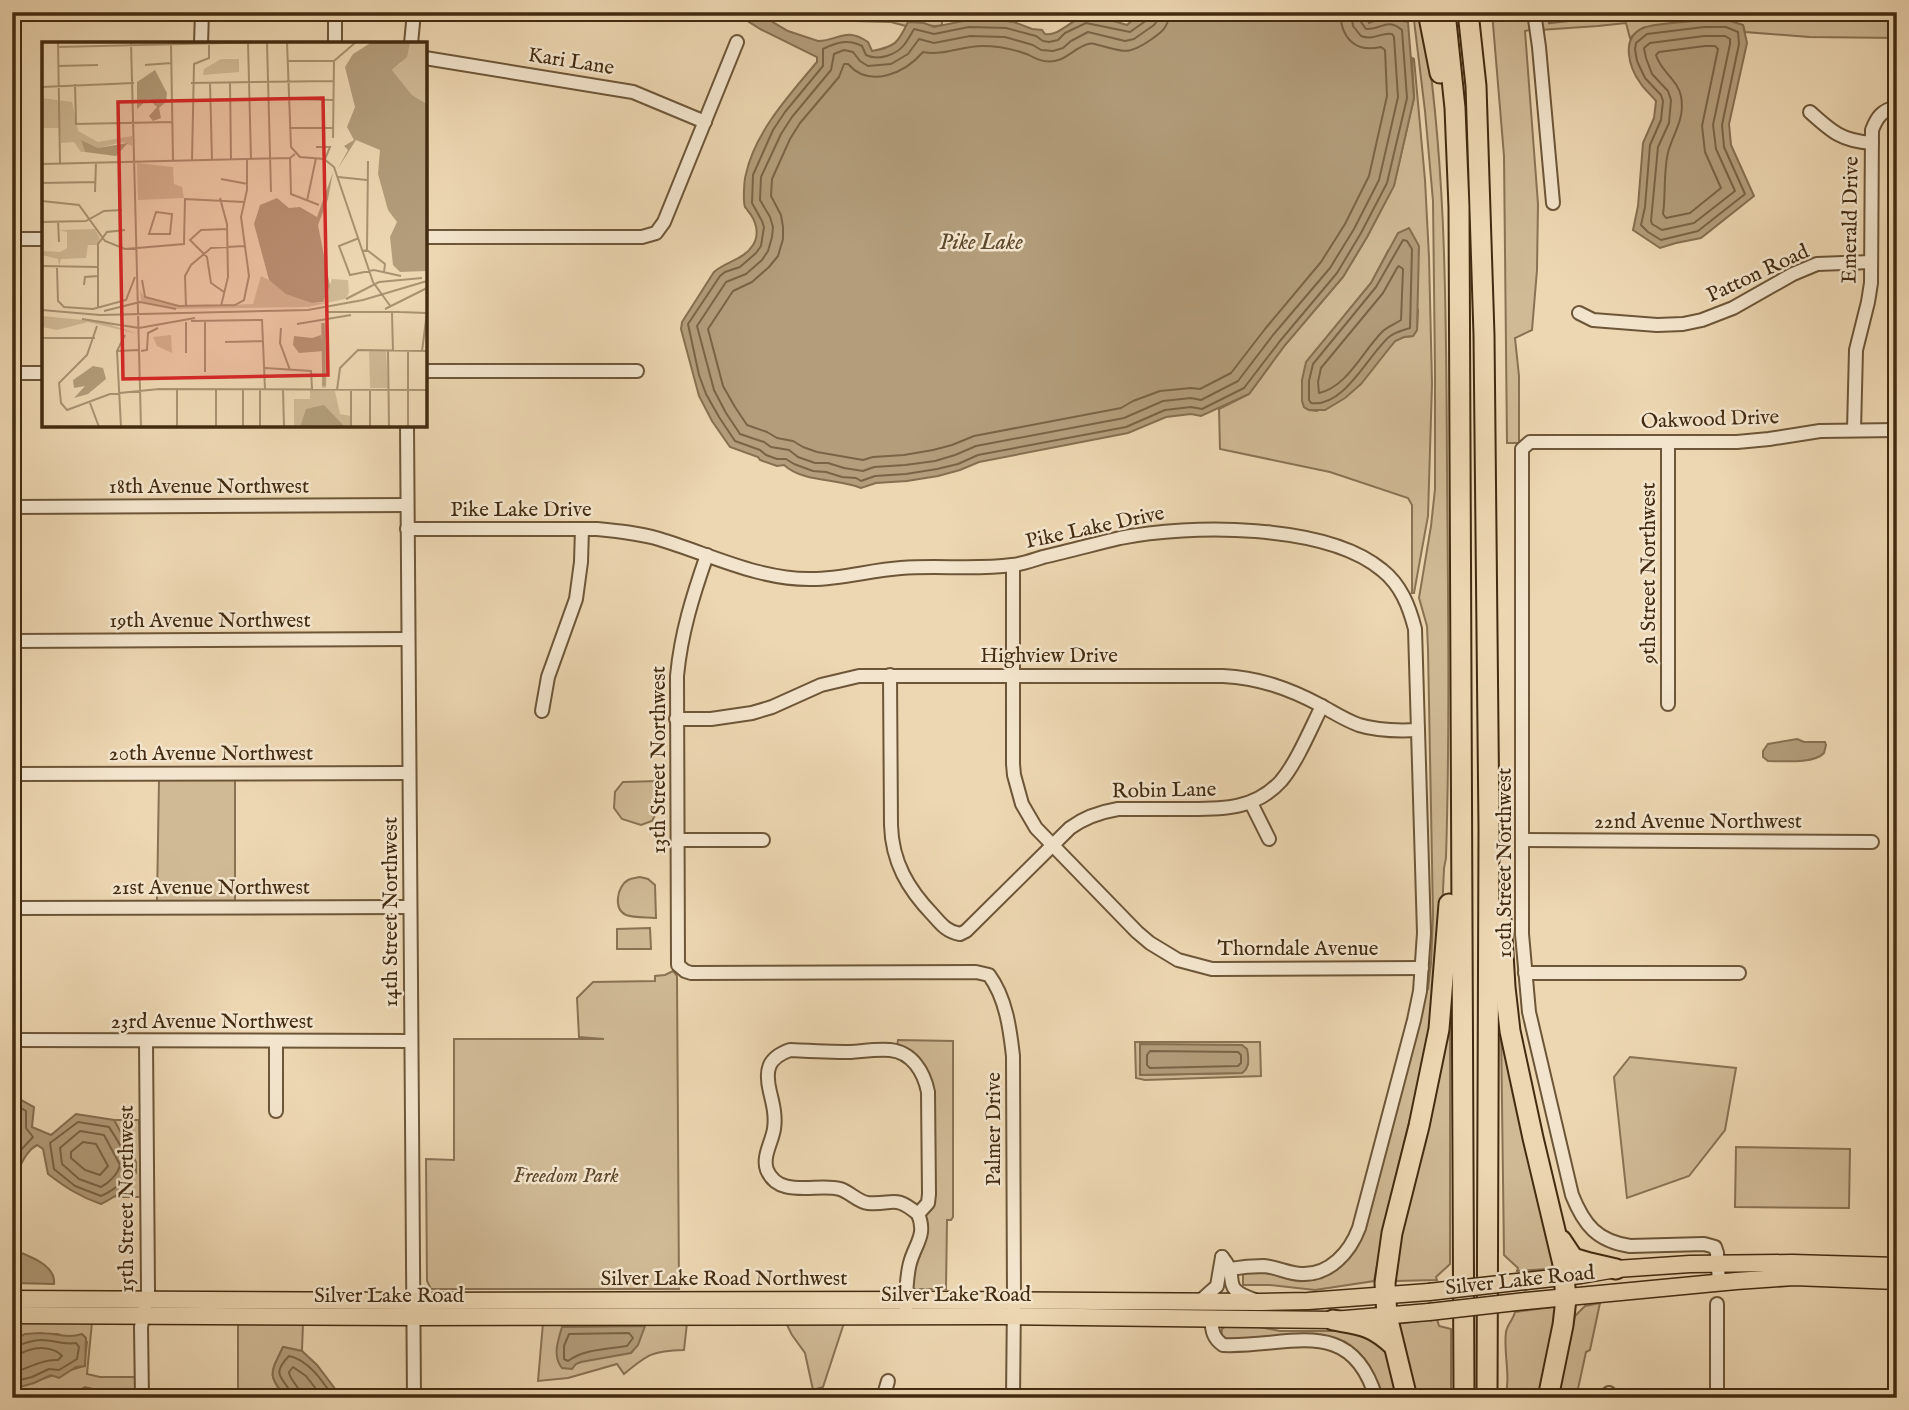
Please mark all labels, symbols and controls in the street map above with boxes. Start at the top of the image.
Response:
inset map [42,42,427,427]
street label: Kari Lane [526,42,616,82]
street label: Emerald Drive [1836,156,1866,284]
water label: Pike Lake [939,228,1023,257]
street label: Patton Road [1702,238,1814,309]
street label: Oakwood Drive [1640,404,1780,436]
street label: 18th Avenue Northwest [109,474,309,501]
street label: 9th Street Northwest [1636,482,1663,665]
street label: Pike Lake Drive [450,497,592,524]
street label: Pike Lake Drive [1023,500,1167,556]
street label: 19th Avenue Northwest [109,608,311,635]
street label: Highview Drive [980,643,1118,670]
street label: 13th Street Northwest [646,666,673,854]
street label: 20th Avenue Northwest [109,741,313,768]
street label: 10th Street Northwest [1492,768,1519,958]
street label: Robin Lane [1111,777,1217,805]
street label: 22nd Avenue Northwest [1594,809,1802,836]
street label: 14th Street Northwest [378,817,405,1007]
street label: 21st Avenue Northwest [112,875,310,902]
street label: Thorndale Avenue [1218,936,1379,963]
street label: 23rd Avenue Northwest [111,1009,313,1036]
street label: Palmer Drive [981,1072,1008,1186]
street label: 15th Street Northwest [114,1105,141,1293]
park label: Freedom Park [513,1163,619,1190]
street label: Silver Lake Road [1444,1260,1597,1302]
street label: Silver Lake Road Northwest [601,1266,847,1293]
street label: Silver Lake Road [881,1282,1032,1309]
street label: Silver Lake Road [314,1283,465,1310]

